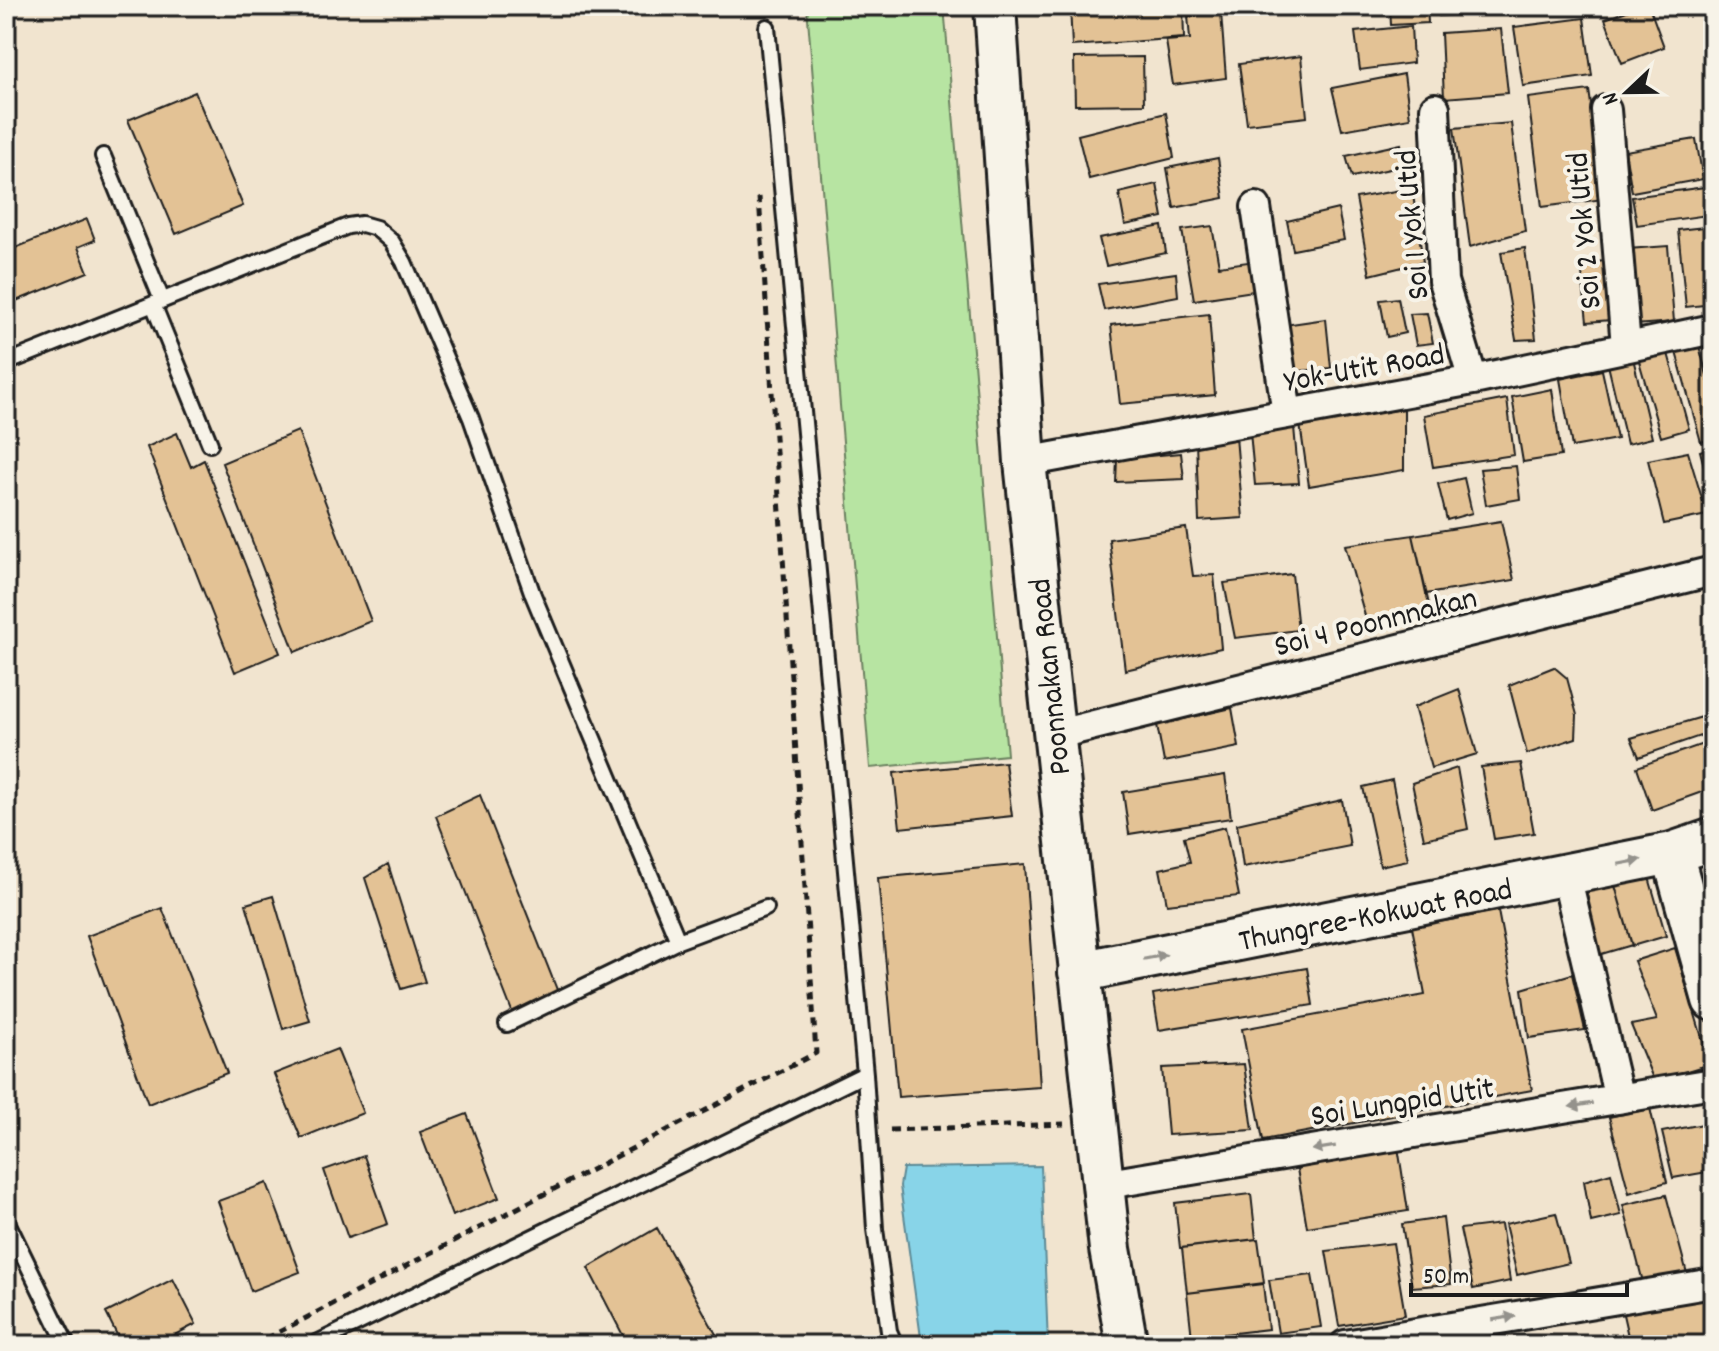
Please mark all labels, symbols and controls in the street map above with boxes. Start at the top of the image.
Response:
north arrow [1587,52,1667,132]
text: N [1595,87,1628,109]
street label: Soi 1 Yok Utid [1386,148,1444,301]
street label: Soi 2 Yok Utid [1557,150,1617,311]
street label: Yok-Utit Road [1281,334,1449,408]
street label: Poonnakan Road [1020,576,1086,777]
street label: Soi 4 Poonnnakan [1270,577,1482,672]
one-way arrow [1617,855,1642,868]
street label: Thungree-Kokwat Road [1235,869,1517,967]
one-way arrow [1143,950,1168,962]
street label: Soi Lungpid Utit [1308,1068,1498,1142]
one-way arrow [1568,1099,1593,1112]
one-way arrow [1312,1142,1337,1155]
scale bar [1411,1247,1627,1297]
text: 50 m [1423,1261,1469,1295]
one-way arrow [1492,1312,1517,1324]

